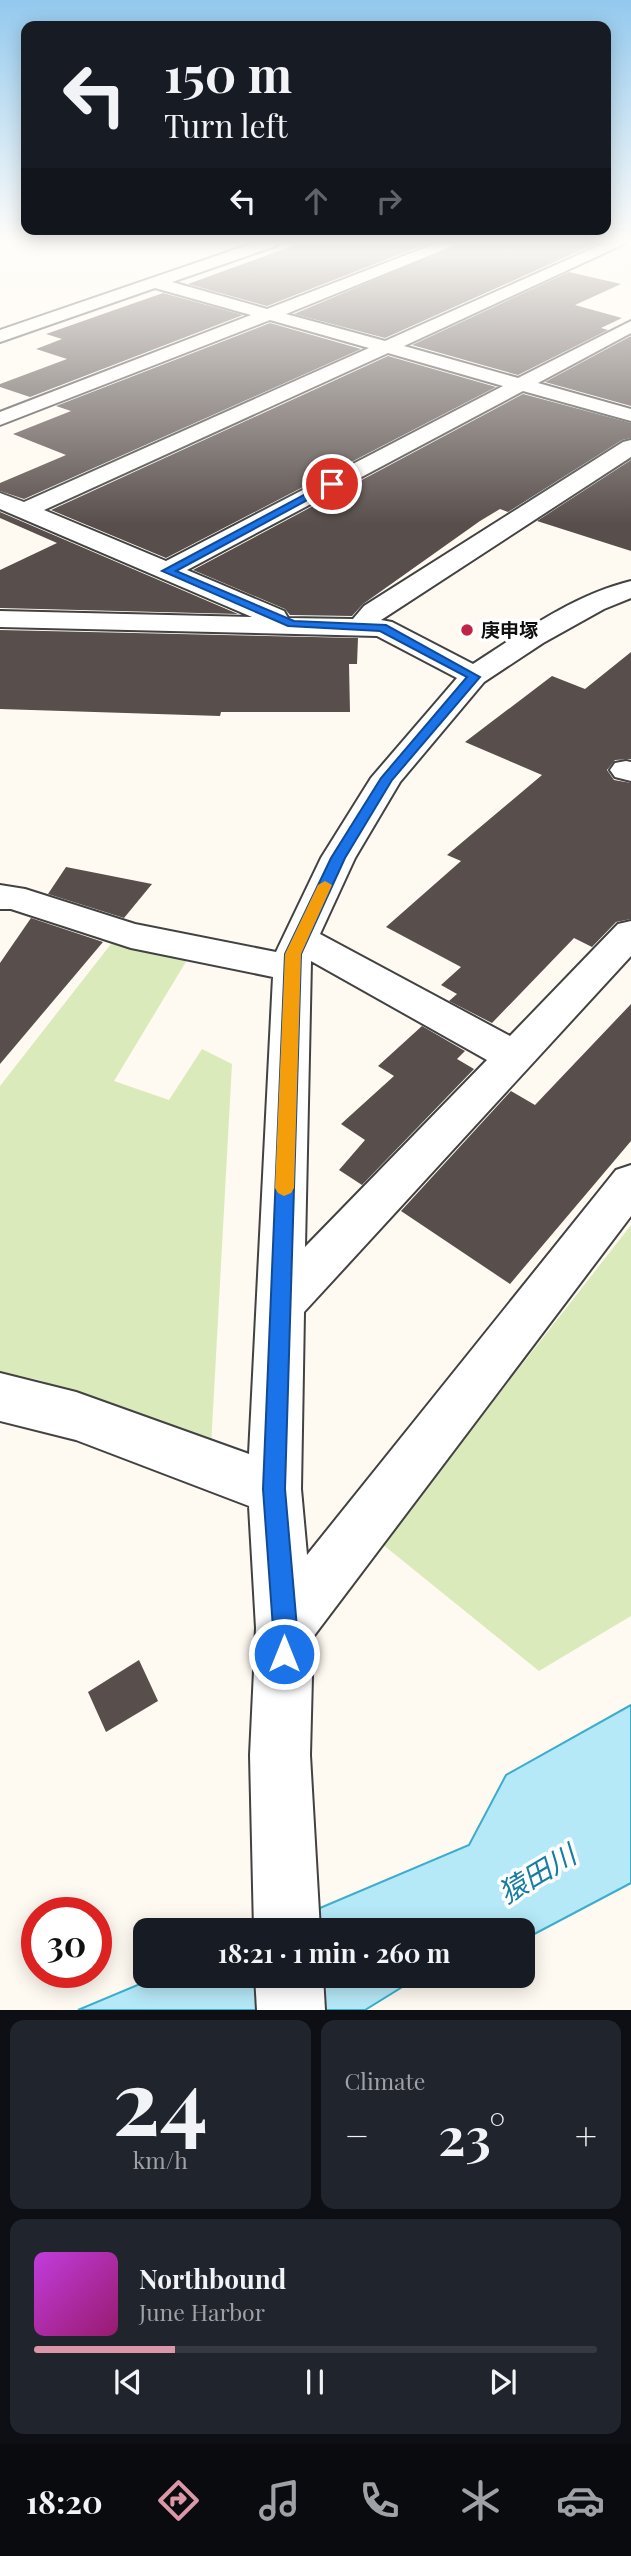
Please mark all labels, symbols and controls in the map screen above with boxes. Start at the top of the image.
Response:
text: 150 m [164,40,292,105]
icon: left [49,49,140,140]
text: Turn left [164,103,288,146]
icon: left [224,182,262,220]
icon: ahead [297,182,335,220]
icon: right [370,182,408,220]
pin [302,454,362,514]
icon: arrive [313,465,351,503]
place label: 庚申塚 [481,616,538,642]
marker: 庚申塚 [459,622,475,638]
position arrow [247,1617,321,1691]
water label: 猿田川 [491,1834,584,1910]
speed limit sign: 30 [21,1897,112,1988]
text: 18:21 · 1 min · 260 m [218,1935,450,1970]
text: 24 [112,2038,208,2159]
text: Climate [345,2065,425,2096]
text: 23° [438,2100,505,2169]
text: − [345,2109,369,2160]
text: + [575,2109,597,2160]
text: km/h [133,2144,188,2175]
text: Northbound [139,2261,286,2296]
text: June Harbor [139,2296,265,2327]
icon: previous [109,2363,147,2401]
icon: pause [296,2363,334,2401]
icon: next [484,2363,522,2401]
icon: directions [154,2476,203,2525]
icon: music [255,2476,304,2525]
icon: phone [355,2476,404,2525]
icon: climate [456,2476,505,2525]
icon: car [556,2476,605,2525]
text: 18:20 [26,2479,103,2522]

